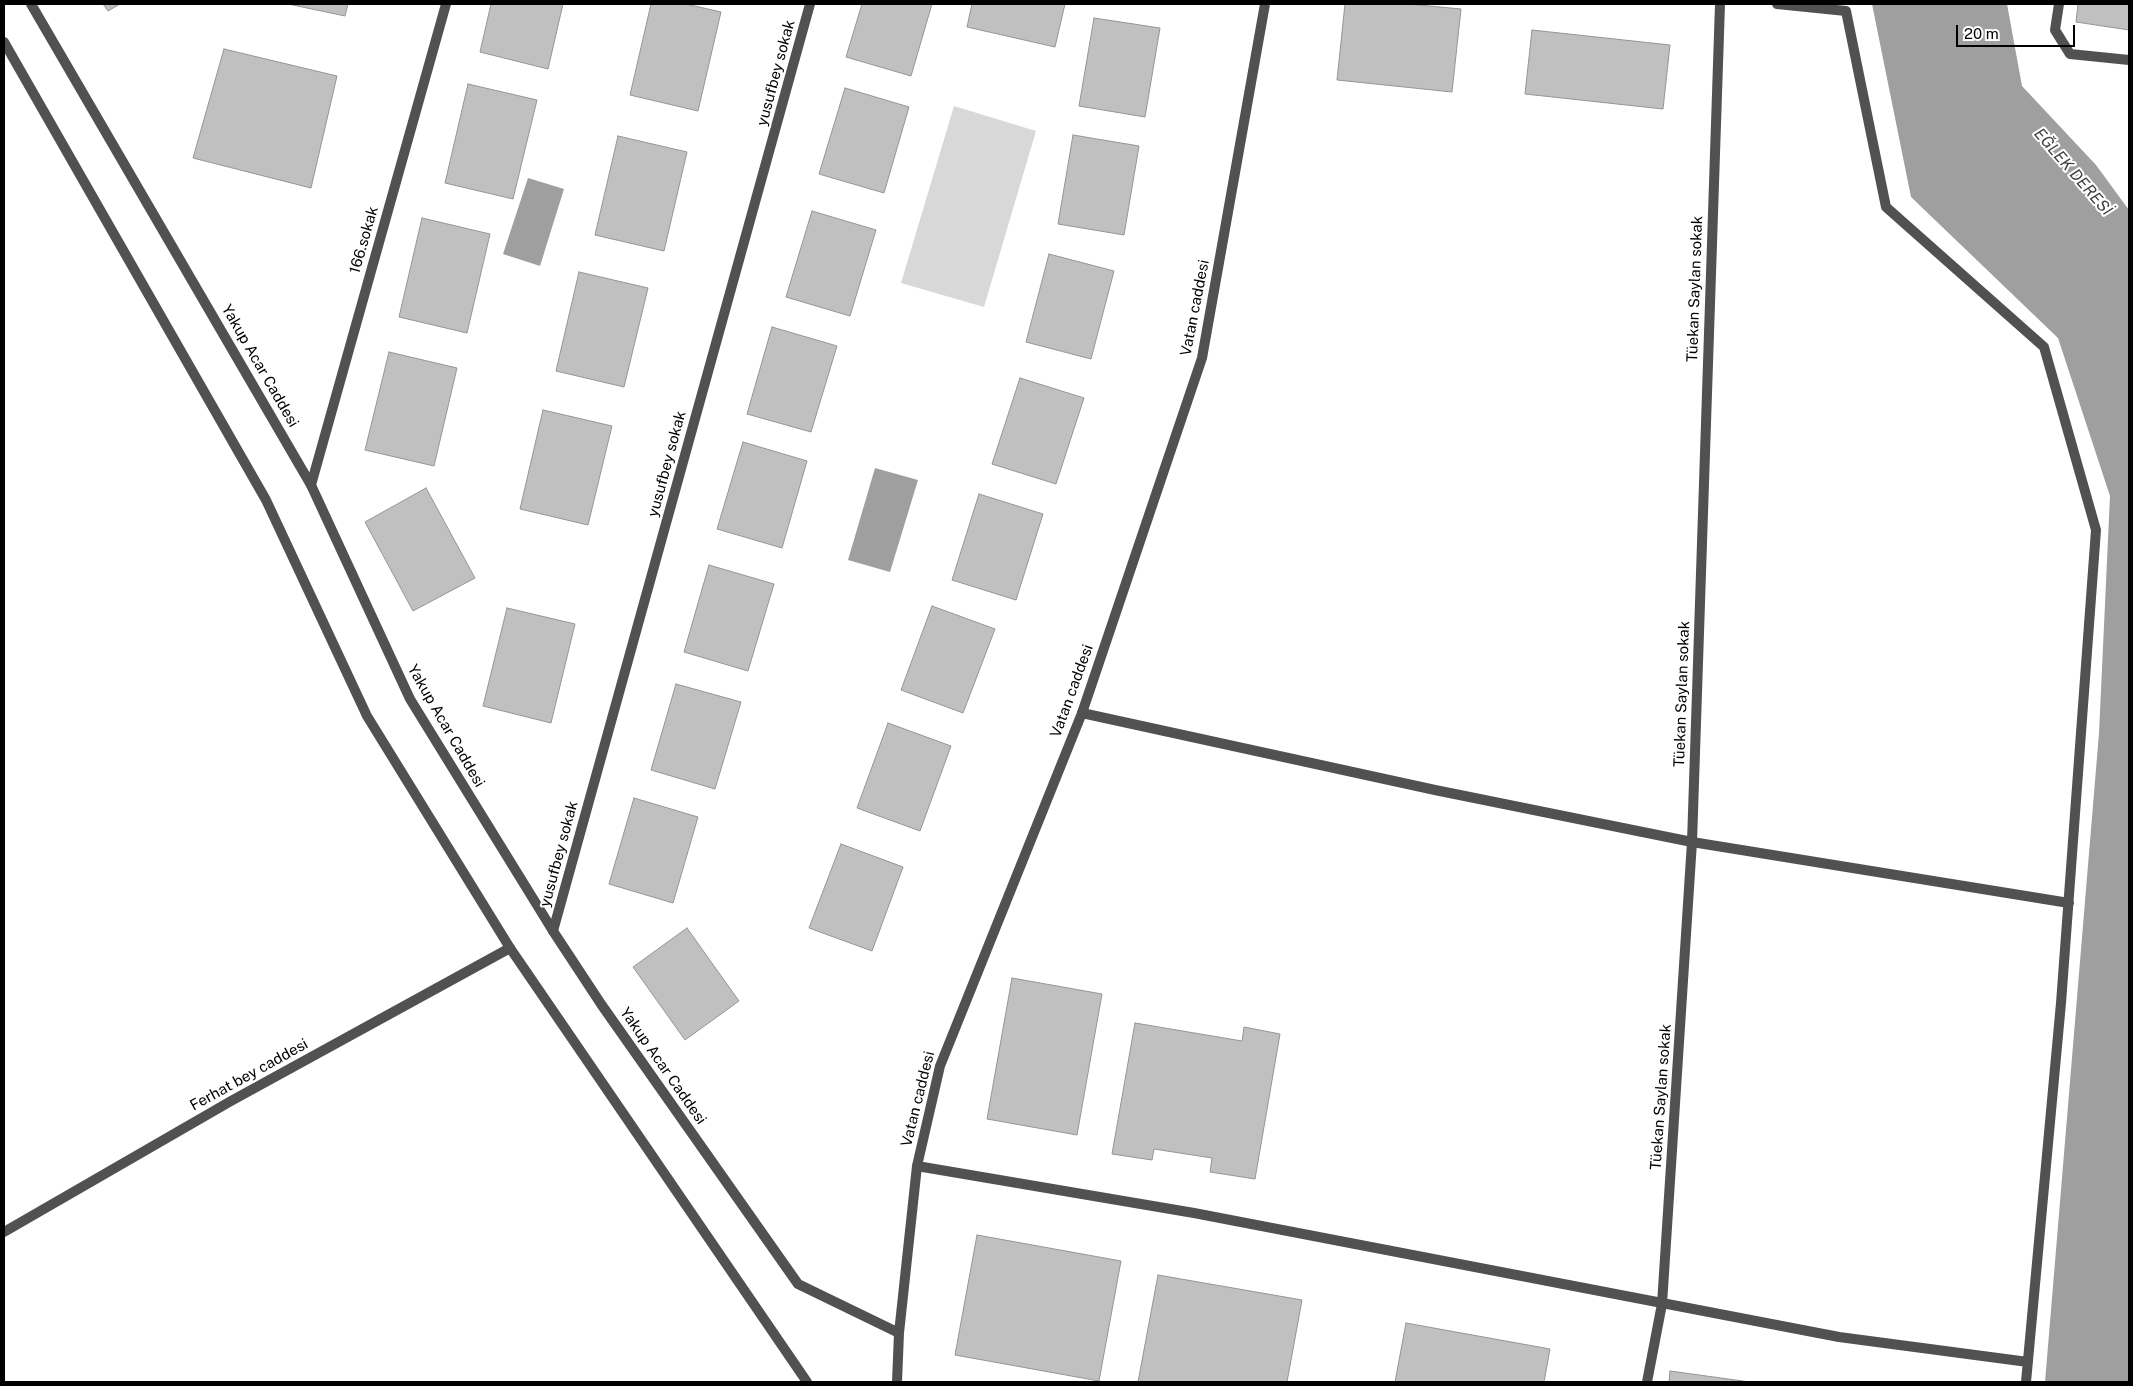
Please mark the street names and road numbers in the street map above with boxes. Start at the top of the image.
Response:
street label: yusufbey sokak [753,18,799,128]
street label: 166.sokak [346,204,382,276]
street label: Tüekan Saylan sokak [1683,216,1707,362]
street label: Vatan caddesi [1177,258,1213,358]
street label: Yakup Acar Caddesi [218,302,302,430]
street label: yusufbey sokak [644,409,690,519]
street label: Tüekan Saylan sokak [1670,621,1694,767]
street label: Vatan caddesi [1047,642,1097,740]
street label: Yakup Acar Caddesi [404,662,488,790]
street label: yusufbey sokak [536,799,582,909]
street label: Yakup Acar Caddesi [616,1004,710,1128]
street label: Tüekan Saylan sokak [1647,1023,1675,1171]
street label: Ferhat bey caddesi [187,1035,311,1115]
street label: Vatan caddesi [897,1049,939,1149]

